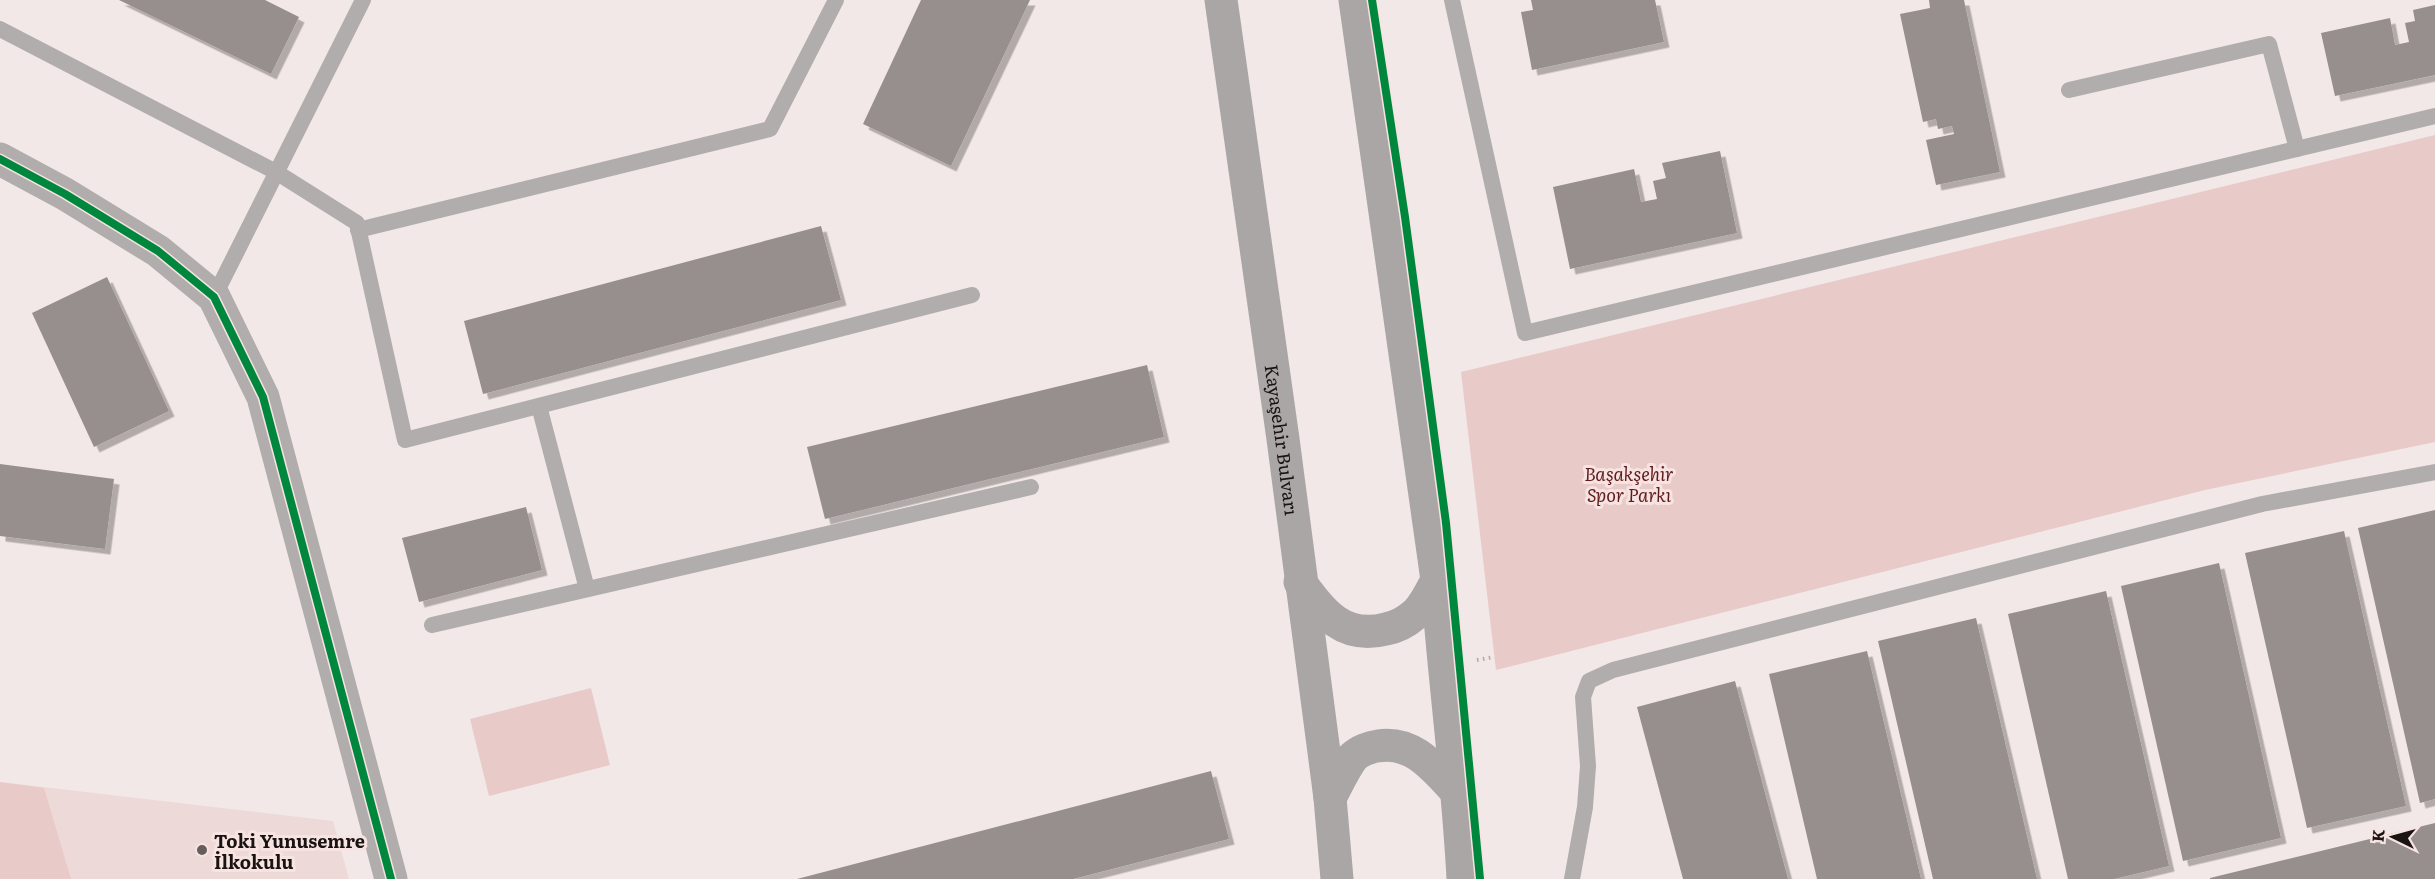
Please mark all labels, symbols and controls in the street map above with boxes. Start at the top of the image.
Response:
street label: Kayaşehir Bulvarı [1259,362,1306,517]
park label: Başakşehir Spor Parkı [1584,460,1674,508]
north arrow [2363,807,2423,867]
place label: Toki Yunusemre İlkokulu [214,827,365,875]
text: K [2365,828,2390,843]
marker: Toki Yunusemre İlkokulu [195,843,209,857]

